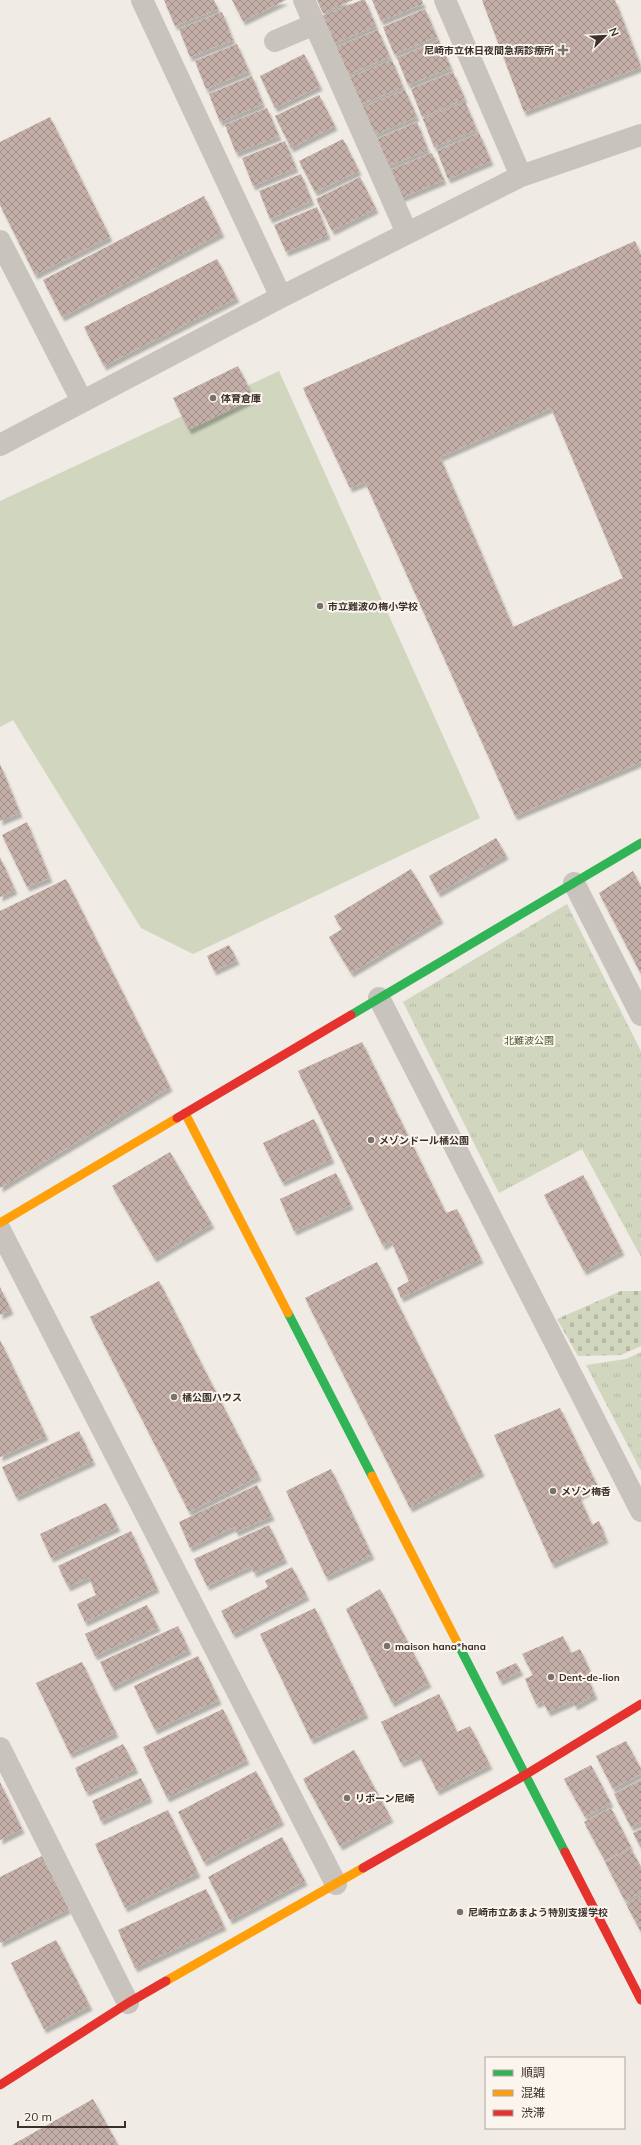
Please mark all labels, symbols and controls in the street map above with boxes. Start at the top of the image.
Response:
north arrow [585,16,625,56]
text: N [606,25,622,39]
place label: 尼崎市立休日夜間急病診療所 [424,44,554,57]
marker: 尼崎市立休日夜間急病診療所 [557,44,569,56]
place label: 体育倉庫 [220,392,261,405]
marker: 体育倉庫 [208,393,218,403]
place label: 市立難波の梅小学校 [328,600,418,613]
marker: 市立難波の梅小学校 [315,601,325,611]
park label: 北難波公園 [504,1034,554,1047]
place label: メゾンドール橘公園 [379,1134,469,1147]
marker: メゾンドール橘公園 [366,1135,376,1145]
place label: 橘公園ハウス [182,1391,242,1404]
marker: 橘公園ハウス [169,1392,179,1402]
place label: メゾン梅香 [561,1485,611,1498]
marker: メゾン梅香 [548,1486,558,1496]
place label: maison hana*hana [395,1640,486,1653]
marker: maison hana*hana [382,1641,392,1651]
place label: Dent-de-lion [559,1671,620,1684]
marker: Dent-de-lion [546,1672,556,1682]
place label: リボーン尼崎 [355,1792,415,1805]
marker: リボーン尼崎 [342,1793,352,1803]
place label: 尼崎市立あまよう特別支援学校 [468,1906,608,1919]
marker: 尼崎市立あまよう特別支援学校 [455,1907,465,1917]
legend [485,2057,625,2129]
text: 順調 [521,2065,545,2080]
text: 混雑 [521,2085,545,2100]
scale bar [18,2103,125,2129]
text: 渋滞 [521,2105,545,2120]
text: 20 m [24,2109,52,2124]

